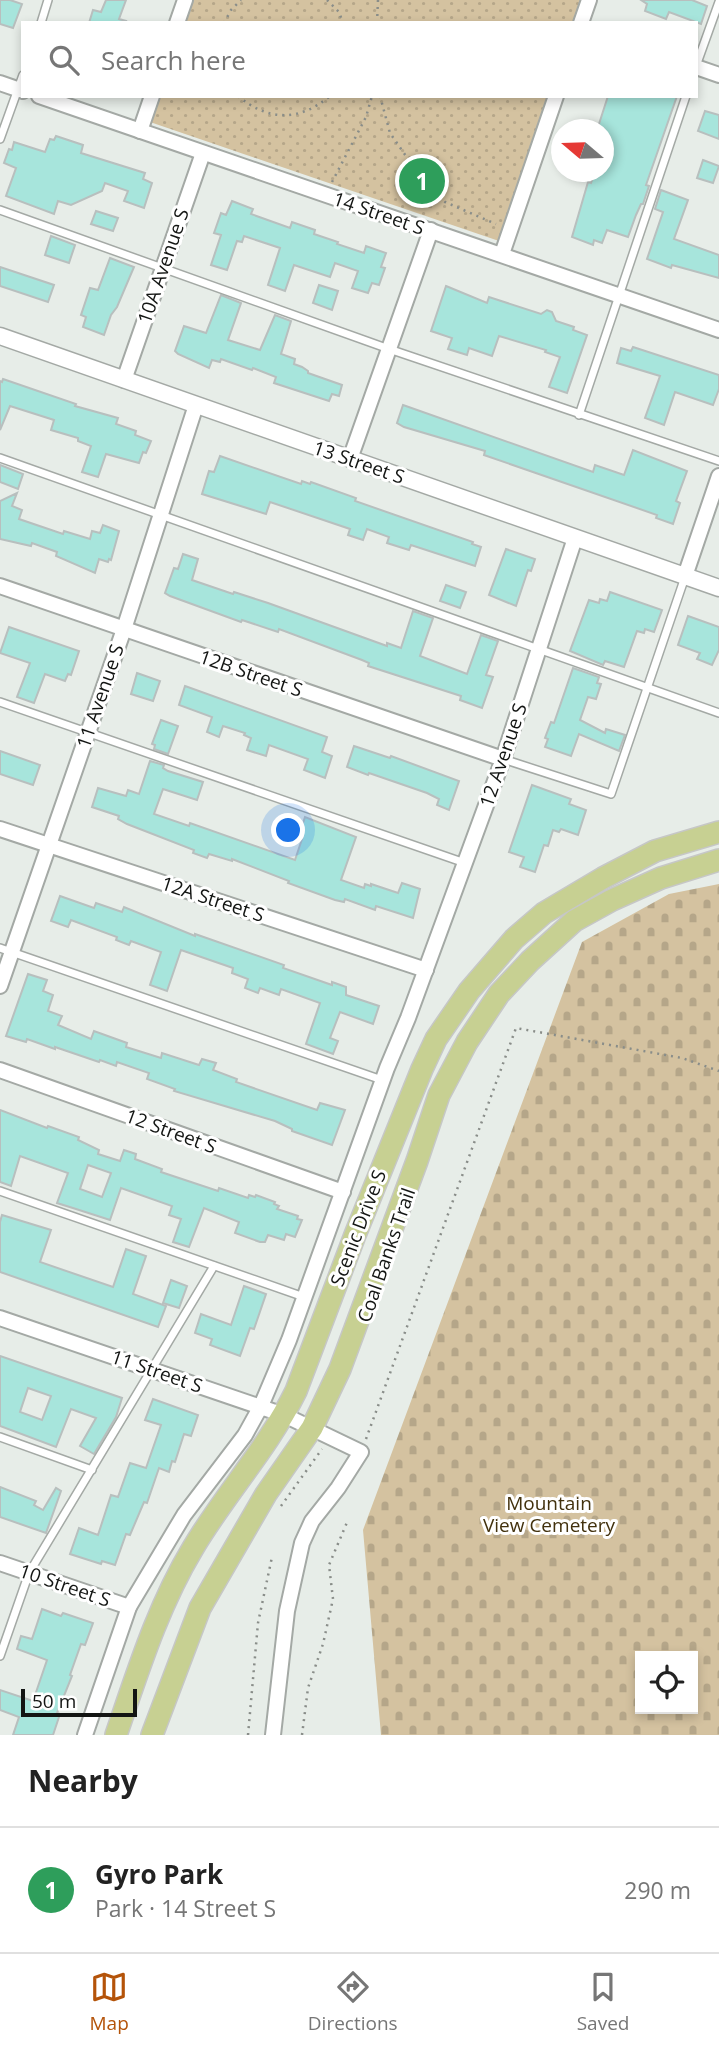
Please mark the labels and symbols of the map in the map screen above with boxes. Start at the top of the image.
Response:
north arrow [551,119,614,182]
pin: 1 [399,155,445,207]
street label: 14 Street S [330,185,428,241]
street label: 10A Avenue S [131,205,195,327]
street label: 13 Street S [310,434,408,490]
street label: 11 Avenue S [70,641,130,751]
street label: 12B Street S [196,643,306,703]
street label: 12 Avenue S [473,700,533,810]
your location [271,813,305,847]
street label: 12A Street S [158,870,268,928]
street label: 12 Street S [122,1103,220,1159]
street label: Scenic Drive S [324,1166,392,1290]
street label: Coal Banks Trail [351,1184,421,1326]
street label: 11 Street S [108,1343,206,1399]
park label: Mountain View Cemetery [483,1490,616,1538]
street label: 10 Street S [16,1557,114,1613]
scale bar [21,1686,136,1718]

